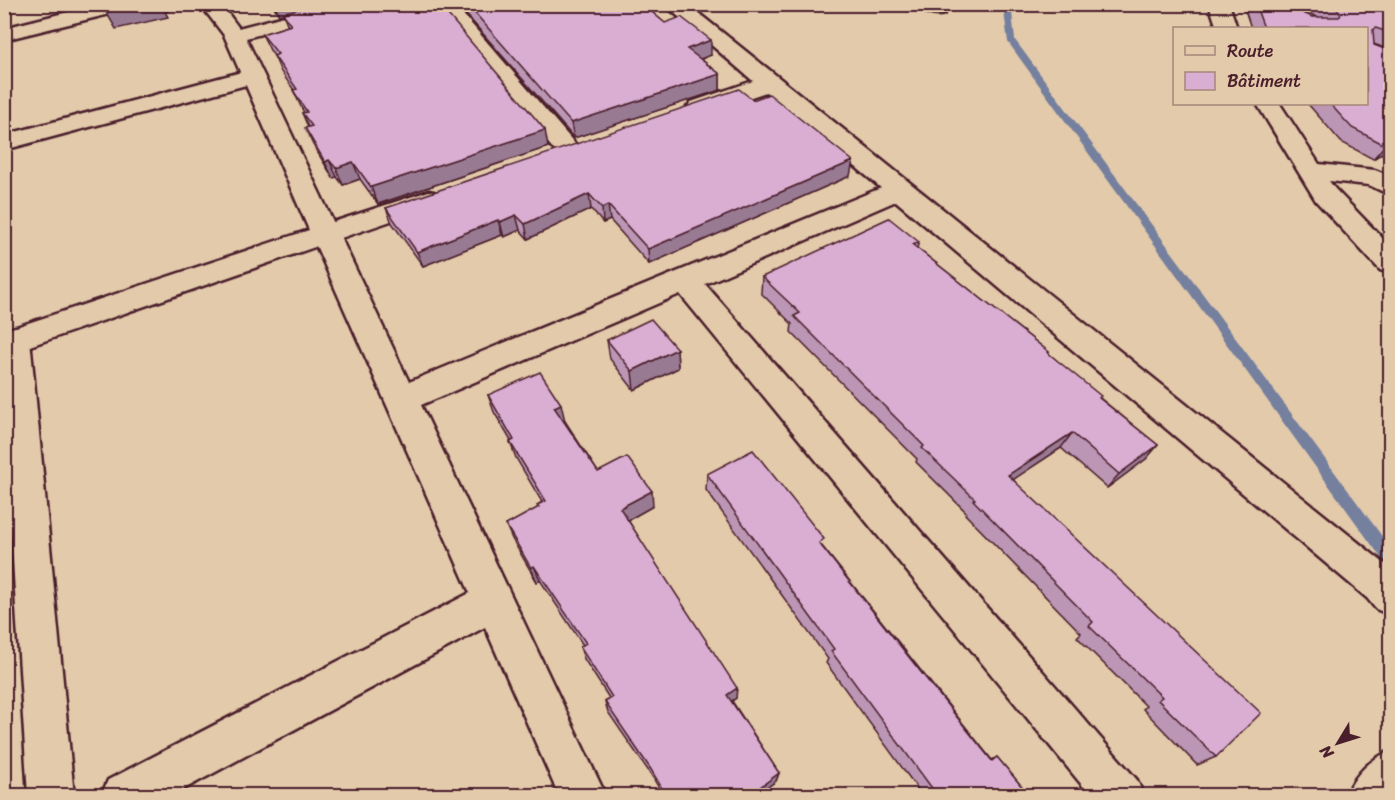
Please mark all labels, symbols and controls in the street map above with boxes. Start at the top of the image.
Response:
legend [1173,27,1368,105]
text: Route [1227,35,1274,67]
text: Bâtiment [1227,65,1301,97]
north arrow [1308,713,1368,773]
text: N [1311,738,1342,766]

